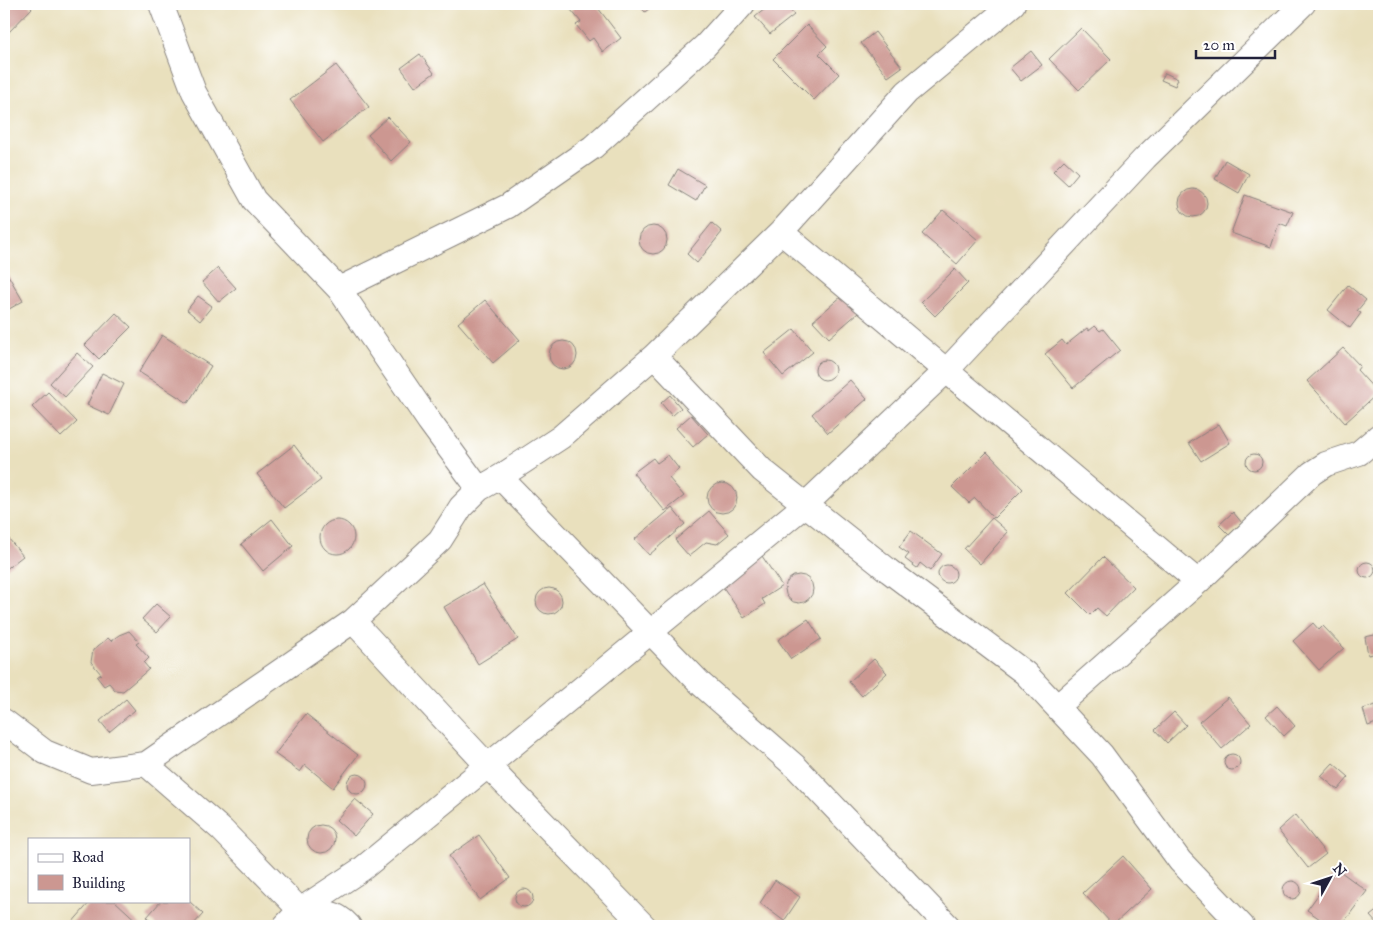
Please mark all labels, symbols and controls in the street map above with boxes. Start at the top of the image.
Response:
scale bar [1196,28,1274,60]
text: 20 m [1203,36,1235,54]
legend [28,838,190,902]
text: Road [72,848,104,866]
north arrow [1306,852,1356,902]
text: N [1329,860,1350,880]
text: Building [72,874,126,892]

